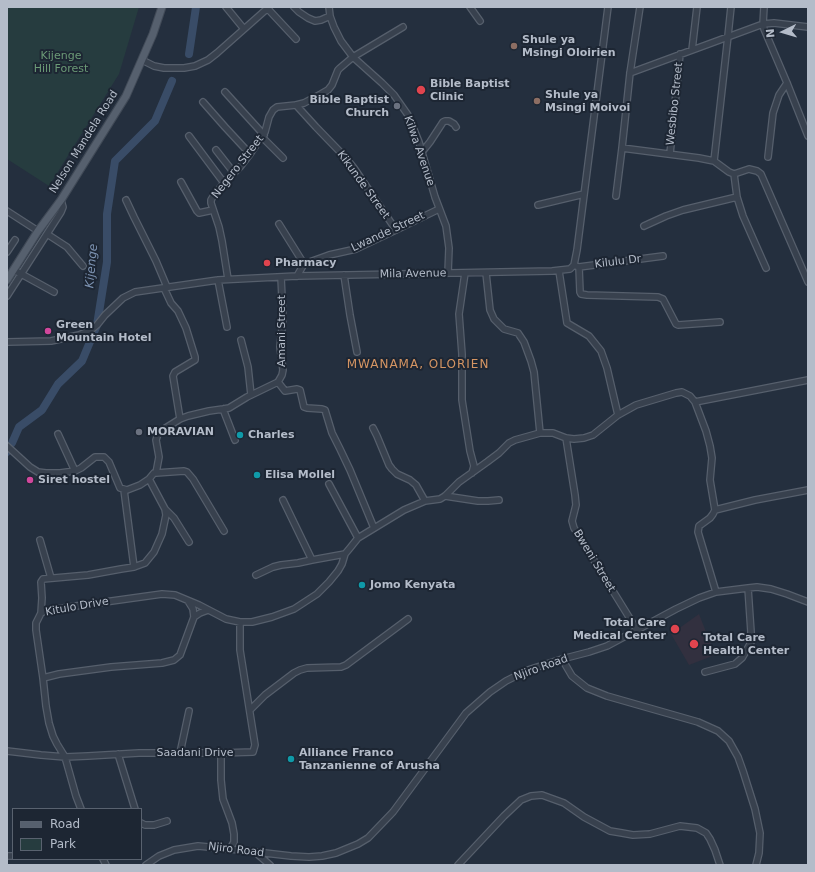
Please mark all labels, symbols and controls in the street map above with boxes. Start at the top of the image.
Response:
north arrow [763,12,803,52]
text: N [764,28,777,38]
place label: Shule ya Msingi Oloirien [522,33,616,59]
marker: Shule ya Msingi Oloirien [509,41,519,51]
park label: Kijenge Hill Forest [34,49,88,75]
street label: Wesbibo Street [664,62,686,146]
place label: Bible Baptist Clinic [430,77,510,103]
marker: Bible Baptist Clinic [415,84,427,96]
street label: Nelson Mandela Road [47,88,121,196]
place label: Shule ya Msingi Moivoi [545,88,630,114]
place label: Bible Baptist Church [309,93,389,119]
marker: Shule ya Msingi Moivoi [532,96,542,106]
marker: Bible Baptist Church [392,101,402,111]
street label: Kilwa Avenue [401,114,437,188]
street label: Negero Street [209,133,267,201]
street label: Kikunde Street [334,148,392,222]
street label: Lwande Street [349,209,427,255]
water label: Kijenge [83,243,101,289]
street label: Kilulu Dr [594,253,642,271]
place label: Pharmacy [275,256,336,270]
marker: Pharmacy [262,258,272,268]
street label: Mila Avenue [380,267,446,281]
street label: Amani Street [275,295,289,367]
place label: Green Mountain Hotel [56,318,152,344]
marker: Green Mountain Hotel [43,326,53,336]
district label: MWANAMA, OLORIEN [347,358,489,372]
place label: MORAVIAN [147,425,214,439]
marker: MORAVIAN [134,427,144,437]
place label: Charles [248,428,295,442]
marker: Charles [235,430,245,440]
place label: Elisa Mollel [265,468,335,482]
marker: Elisa Mollel [252,470,262,480]
place label: Siret hostel [38,473,110,487]
marker: Siret hostel [25,475,35,485]
street label: Bweni Street [570,527,618,595]
place label: Jomo Kenyata [370,578,455,592]
marker: Jomo Kenyata [357,580,367,590]
street label: Kitulo Drive [44,595,110,619]
place label: Total Care Medical Center [573,616,666,642]
marker: Total Care Medical Center [669,623,681,635]
place label: Total Care Health Center [703,631,789,657]
marker: Total Care Health Center [688,638,700,650]
street label: Njiro Road [512,652,570,684]
street label: Saadani Drive [156,746,234,760]
place label: Alliance Franco Tanzanienne of Arusha [299,746,440,772]
marker: Alliance Franco Tanzanienne of Arusha [286,754,296,764]
legend [12,808,142,860]
text: Road [50,817,80,831]
text: Park [50,837,76,851]
street label: Njiro Road [207,840,265,860]

